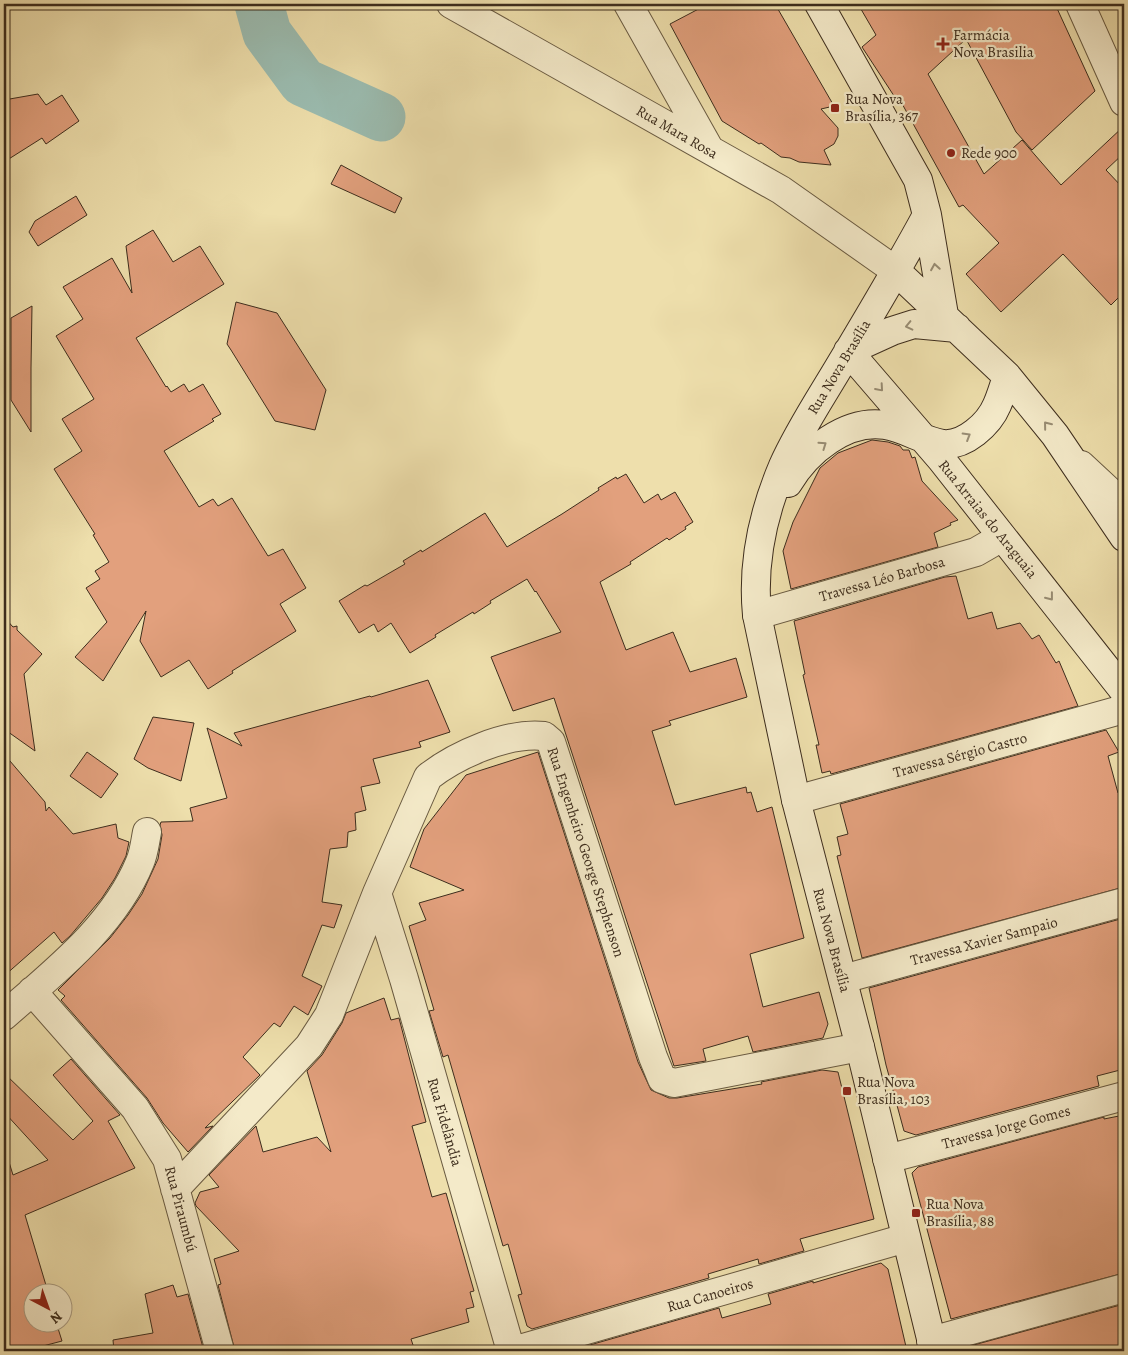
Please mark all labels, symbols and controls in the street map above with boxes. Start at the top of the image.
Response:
place label: Farmácia Nova Brasilia [953,25,1034,62]
marker: Farmácia Nova Brasilia [937,38,949,50]
place label: Rua Nova Brasília, 367 [845,89,919,126]
street label: Rua Mara Rosa [633,101,721,163]
marker: Rua Nova Brasília, 367 [829,102,841,114]
place label: Rede 900 [961,143,1017,163]
marker: Rede 900 [945,147,957,159]
one-way arrow [930,263,941,271]
street label: Rua Nova Brasília [803,316,875,418]
one-way arrow [904,320,913,331]
one-way arrow [874,383,883,392]
one-way arrow [1044,422,1052,431]
one-way arrow [962,433,971,443]
one-way arrow [817,442,827,451]
street label: Rua Arraias do Araguaia [934,456,1042,582]
street label: Travessa Léo Barbosa [817,551,947,606]
one-way arrow [1045,591,1053,600]
street label: Travessa Sérgio Castro [891,727,1029,783]
street label: Rua Engenheiro George Stephenson [543,744,629,960]
street label: Rua Nova Brasília [808,886,856,994]
street label: Travessa Xavier Sampaio [908,912,1060,970]
place label: Rua Nova Brasília, 103 [857,1072,930,1109]
street label: Rua Fidelândia [423,1075,467,1169]
marker: Rua Nova Brasília, 103 [841,1085,853,1097]
street label: Travessa Jorge Gomes [939,1100,1073,1154]
street label: Rua Piraumbú [160,1164,202,1255]
place label: Rua Nova Brasília, 88 [926,1194,994,1231]
marker: Rua Nova Brasília, 88 [910,1207,922,1219]
street label: Rua Canoeiros [665,1273,755,1317]
north arrow [22,1282,72,1332]
text: N [46,1307,66,1328]

